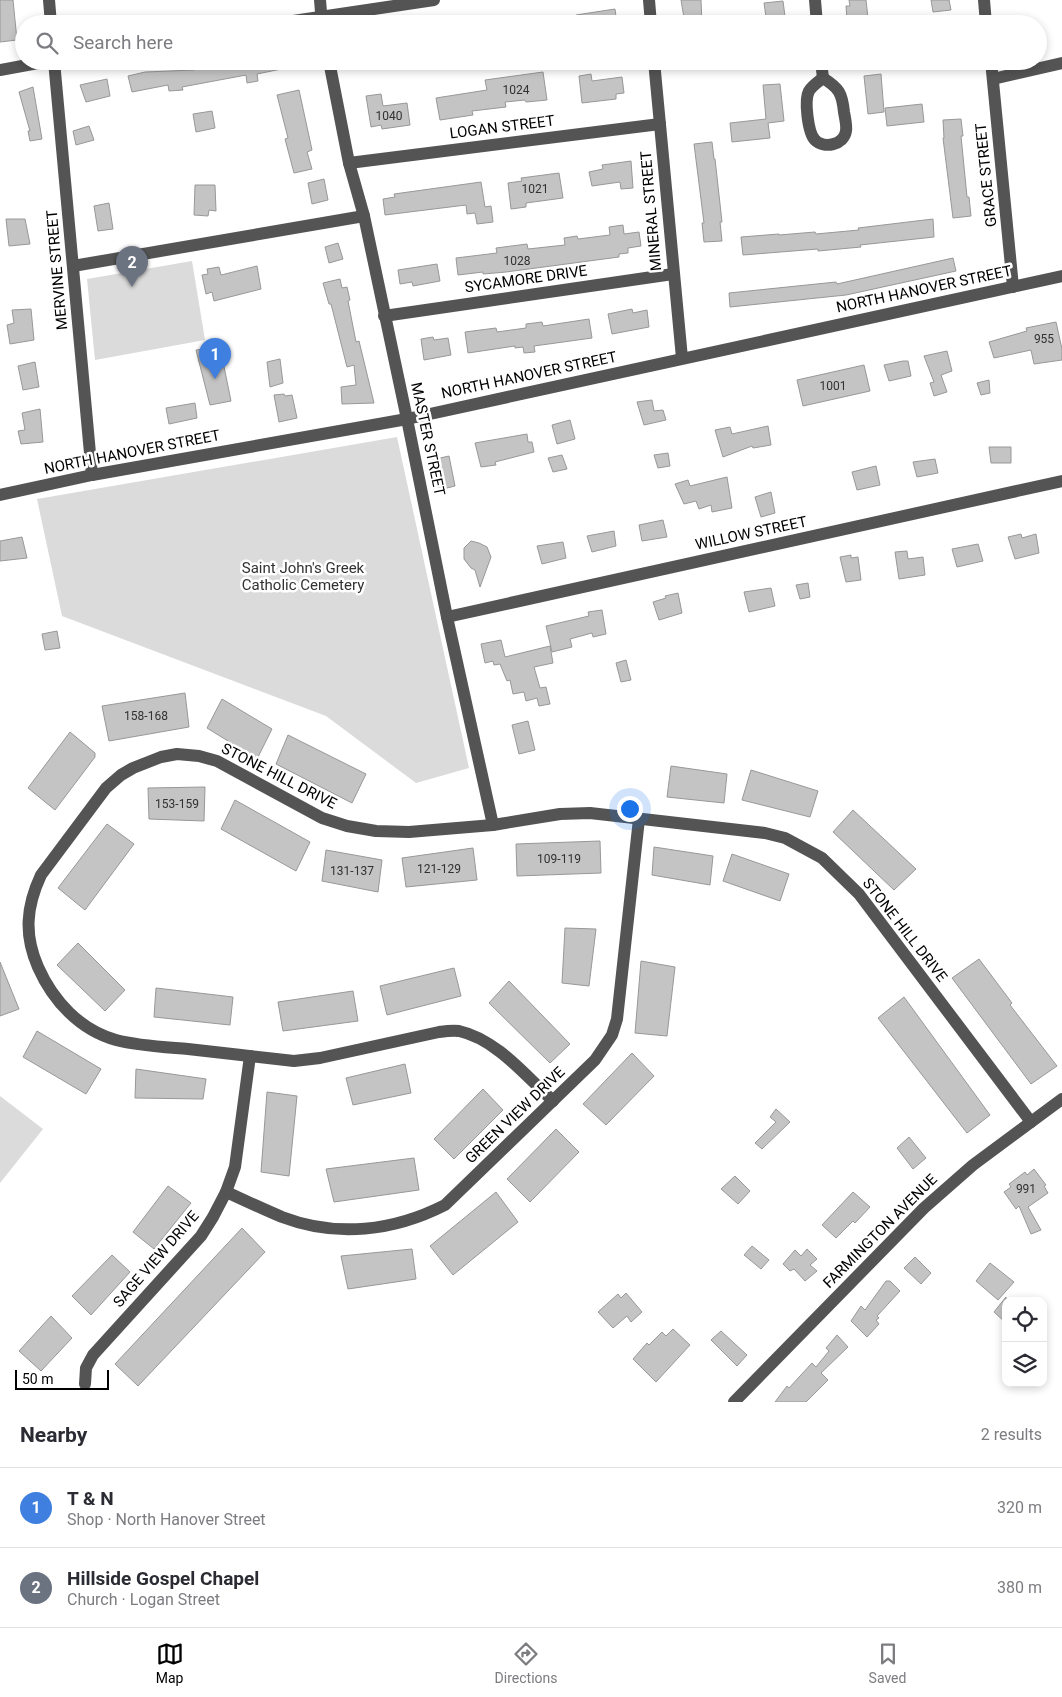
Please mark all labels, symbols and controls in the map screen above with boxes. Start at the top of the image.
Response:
search box [15,15,1047,70]
icon: search [33,29,61,57]
text: Search here [73,31,173,54]
house number: 1024 [503,83,530,97]
house number: 1040 [376,109,403,123]
street label: LOGAN STREET [448,112,556,142]
street label: GRACE STREET [972,122,1000,228]
street label: MINERAL STREET [637,150,665,272]
house number: 1021 [522,182,548,196]
street label: MERVINE STREET [43,209,71,331]
pin: 2 [116,246,148,287]
house number: 1028 [504,254,531,268]
street label: SYCAMORE DRIVE [464,261,589,296]
street label: NORTH HANOVER STREET [835,262,1013,316]
house number: 955 [1034,332,1054,346]
pin: 1 [199,338,231,379]
street label: NORTH HANOVER STREET [440,348,618,402]
house number: 1001 [820,379,846,393]
street label: MASTER STREET [407,381,449,497]
street label: NORTH HANOVER STREET [43,426,222,478]
street label: WILLOW STREET [694,512,809,554]
park label: Saint John's Greek Catholic Cemetery [242,559,365,594]
house number: 158-168 [124,709,168,723]
street label: STONE HILL DRIVE [218,739,340,813]
your location [617,796,643,822]
house number: 153-159 [155,797,199,811]
house number: 109-119 [537,852,581,866]
house number: 121-129 [417,862,461,876]
house number: 131-137 [330,864,374,878]
street label: STONE HILL DRIVE [859,874,951,986]
street label: GREEN VIEW DRIVE [461,1063,569,1167]
street label: FARMINGTON AVENUE [819,1170,941,1292]
house number: 991 [1016,1182,1036,1196]
street label: SAGE VIEW DRIVE [109,1207,203,1311]
map controls [1002,1297,1047,1387]
button: locate [1002,1297,1047,1342]
button: layers [1002,1342,1047,1387]
scale bar [15,1367,109,1390]
text: 50 m [22,1371,54,1387]
text: Nearby [20,1423,87,1447]
text: 2 results [981,1425,1042,1444]
text: T & N [67,1487,114,1510]
text: 1 [31,1498,41,1517]
text: 320 m [997,1498,1042,1517]
text: Shop · North Hanover Street [67,1510,266,1529]
text: Hillside Gospel Chapel [67,1567,259,1590]
text: 2 [31,1578,41,1597]
text: 380 m [997,1578,1042,1597]
text: Church · Logan Street [67,1590,220,1609]
tab: Map [156,1640,184,1686]
tab: Directions [495,1640,558,1686]
tab: Saved [869,1640,906,1686]

